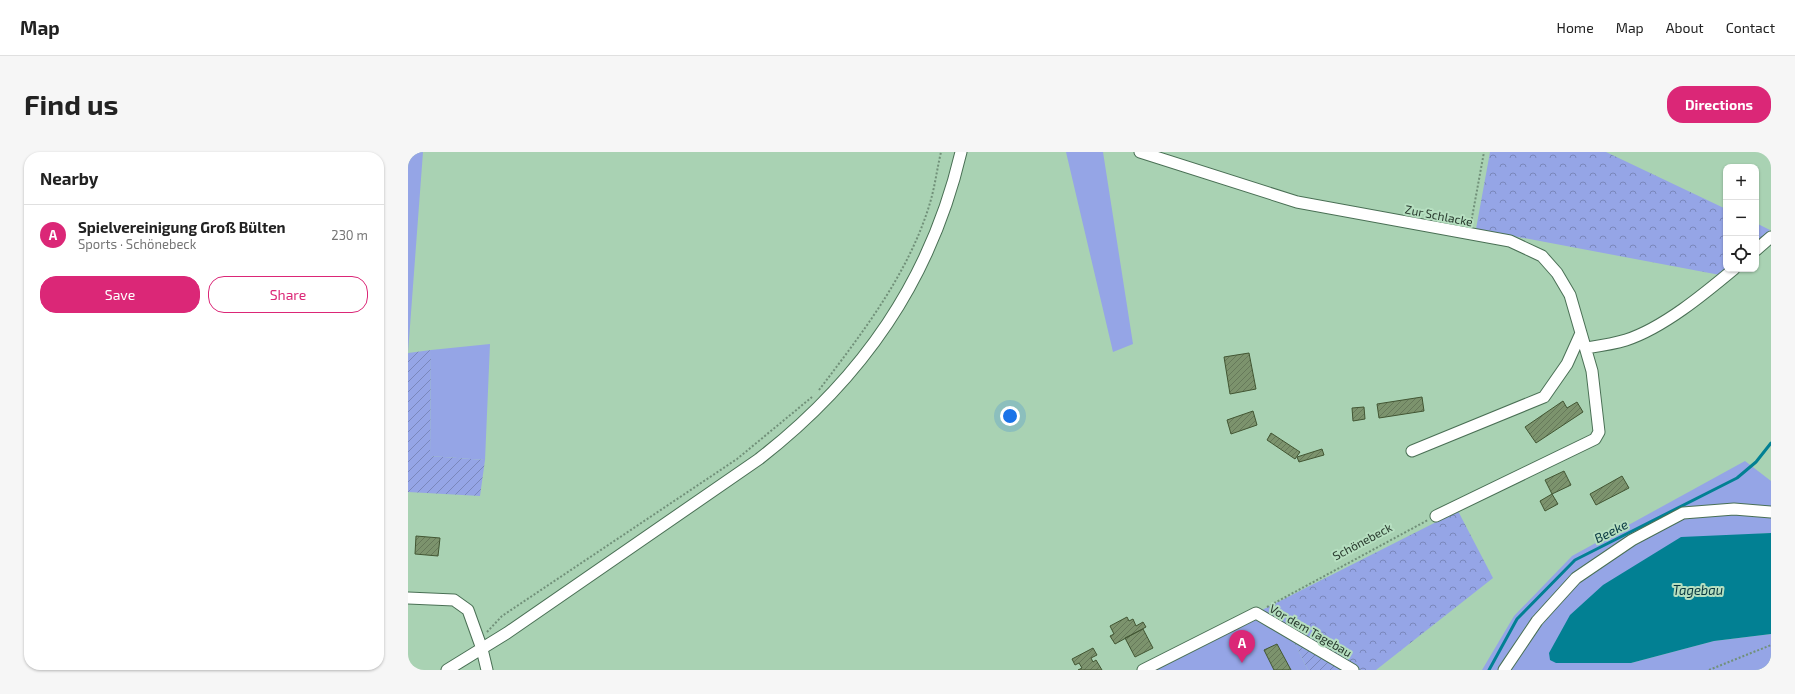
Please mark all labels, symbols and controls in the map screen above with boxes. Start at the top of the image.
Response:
text: Map [20,16,60,39]
text: Home [1557,19,1594,36]
text: Map [1616,19,1644,36]
text: About [1666,19,1704,36]
text: Contact [1726,19,1775,36]
button: Directions [1667,86,1771,123]
text: Find us [24,87,118,121]
map controls [1723,164,1759,272]
button: + [1723,164,1759,200]
text: Nearby [40,168,98,188]
button: − [1723,200,1759,236]
street label: Zur Schlacke [1404,202,1474,228]
text: Spielvereinigung Groß Bülten [78,218,286,236]
text: A [49,227,57,243]
text: 230 m [331,227,368,243]
text: Sports · Schönebeck [78,236,196,252]
button: locate [1723,236,1759,272]
button: Save [40,276,200,313]
button: Share [208,276,368,313]
your location [1000,406,1020,426]
water label: Beeke [1591,516,1631,546]
street label: Schönebeck [1330,520,1394,562]
water label: Tagebau [1673,582,1723,598]
street label: Vor dem Tagebau [1267,601,1355,659]
pin: A [1229,630,1255,663]

